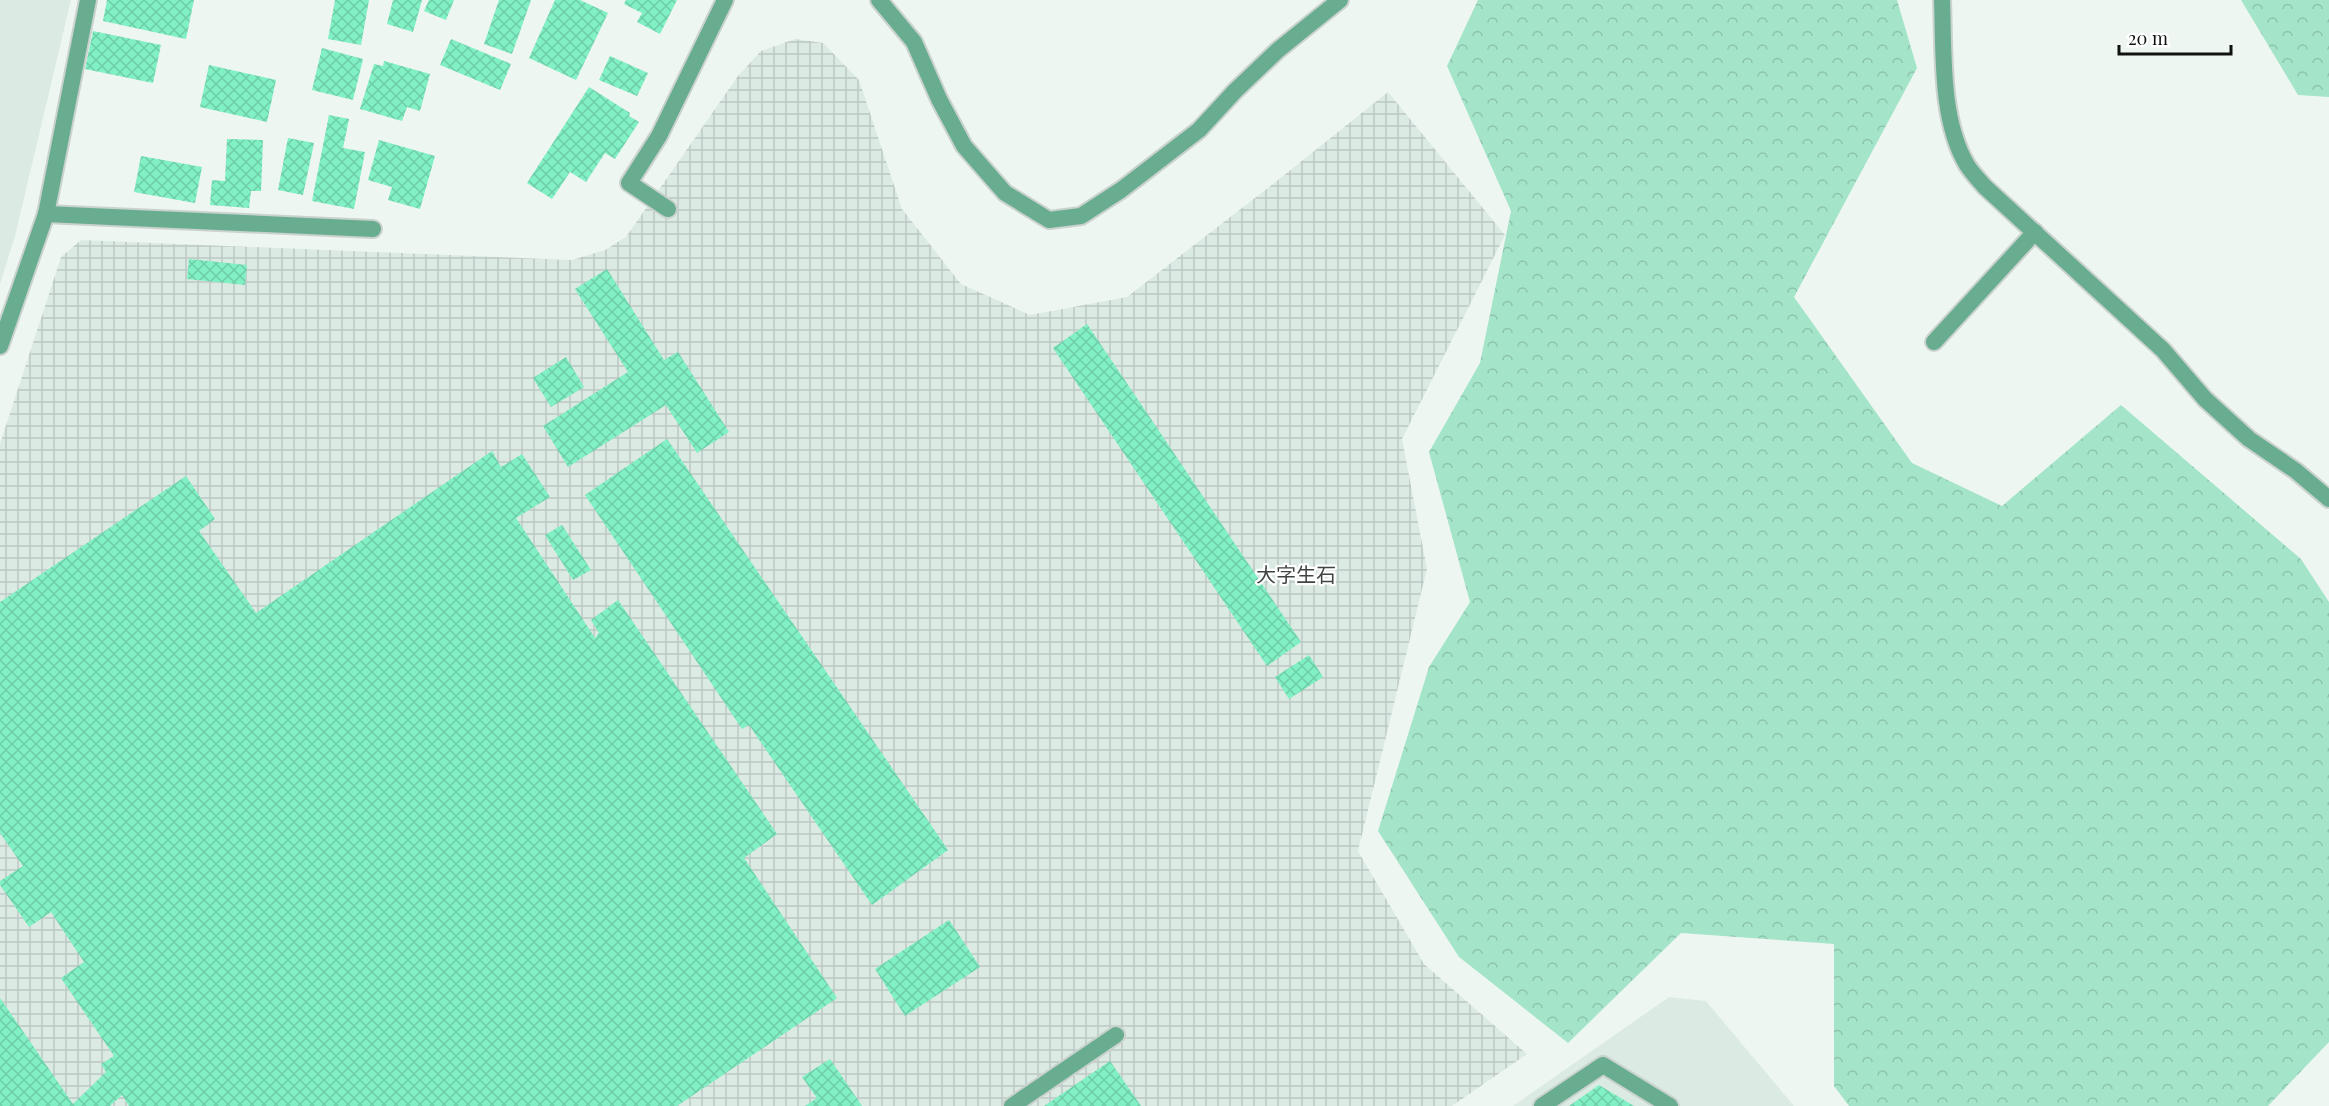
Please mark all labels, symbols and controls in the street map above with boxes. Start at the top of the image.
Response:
scale bar [2119,18,2232,56]
text: 20 m [2128,26,2168,50]
district label: 大字生石 [1256,560,1336,587]

